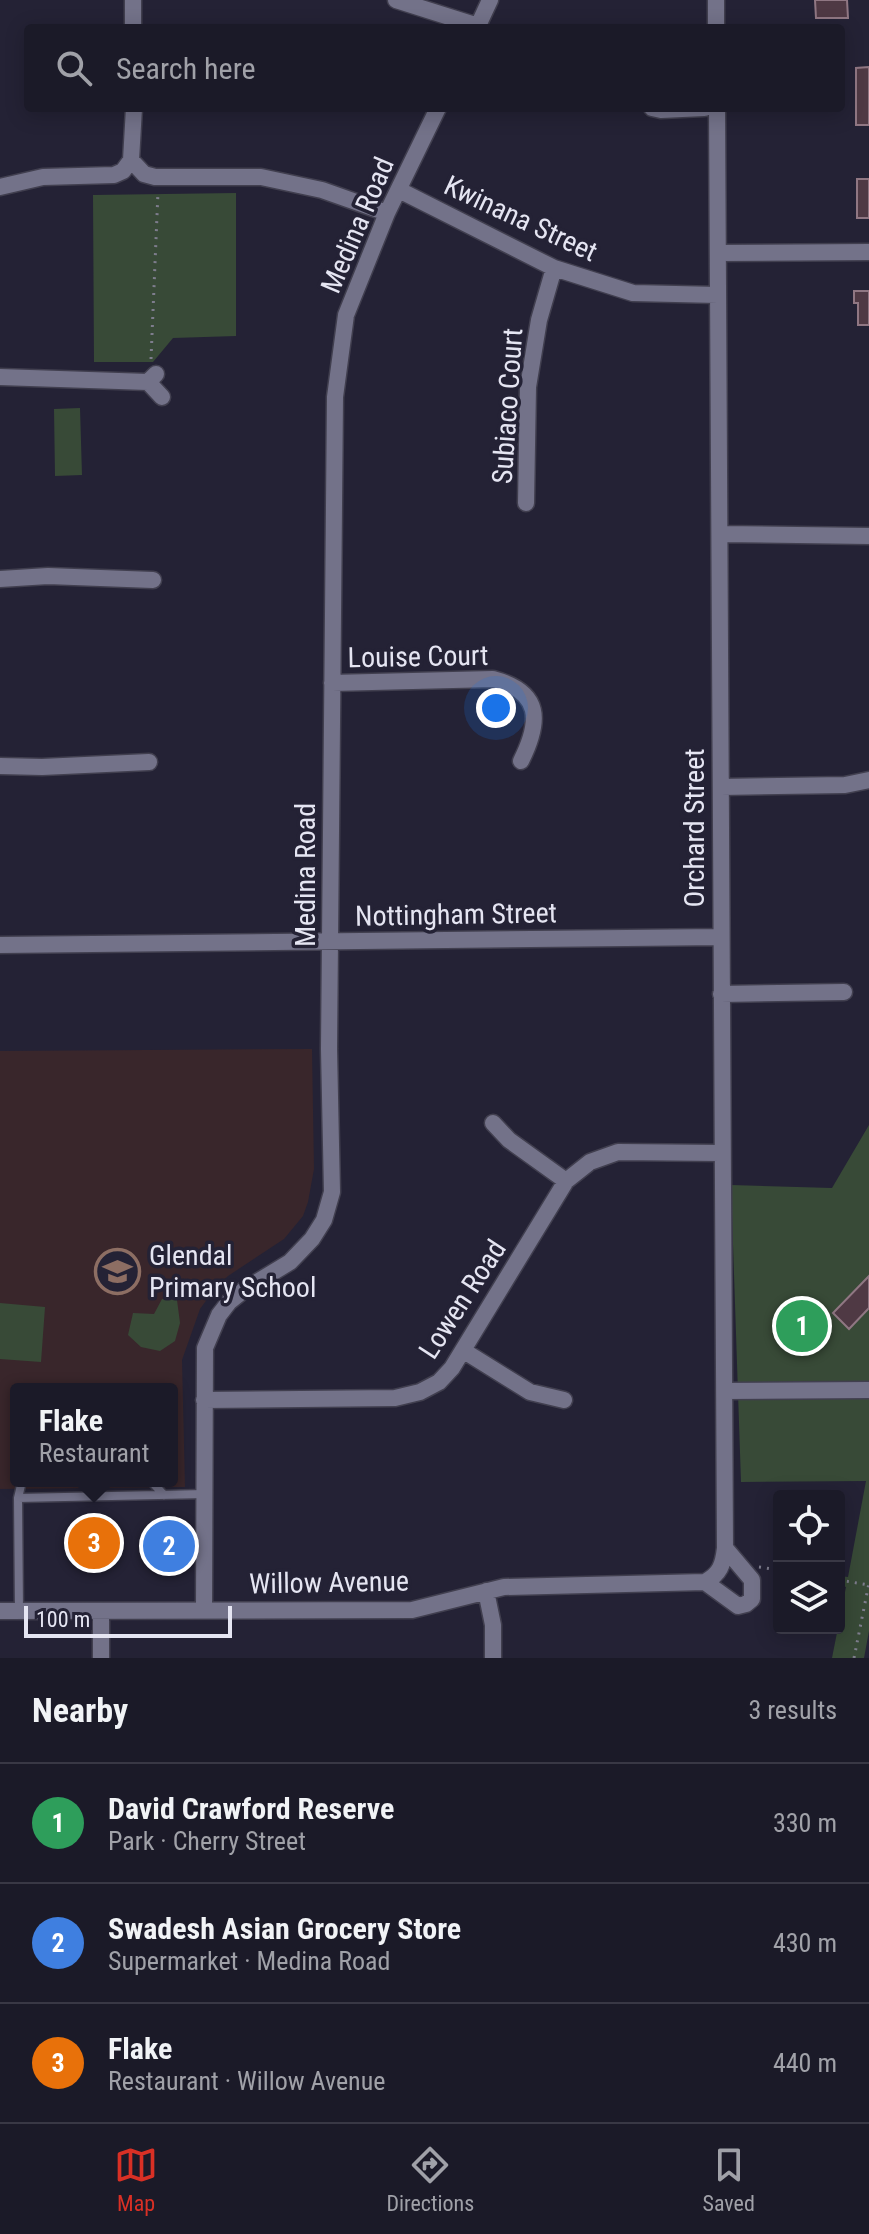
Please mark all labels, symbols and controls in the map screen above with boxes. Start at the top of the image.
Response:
search box [24,24,845,112]
icon: search [52,46,96,90]
text: Search here [116,51,256,86]
street label: Medina Road [314,152,401,298]
street label: Kwinana Street [439,169,603,268]
street label: Subiaco Court [486,327,529,485]
street label: Louise Court [347,639,489,674]
your location [476,688,516,728]
street label: Orchard Street [678,748,711,908]
street label: Medina Road [289,803,322,947]
street label: Nottingham Street [355,896,557,933]
street label: Lowen Road [412,1234,513,1365]
place label: Glendal Primary School [149,1239,316,1304]
school or university icon: Glendal Primary School [94,1247,142,1295]
pin: 1 [776,1296,828,1356]
popup [10,1383,178,1487]
text: Flake [39,1403,103,1438]
text: Restaurant [39,1438,149,1468]
map controls [773,1490,845,1634]
button: locate [773,1490,845,1562]
pin: 3 [68,1513,120,1573]
pin: 2 [143,1516,195,1576]
button: layers [773,1562,845,1634]
street label: Willow Avenue [249,1565,409,1600]
scale bar [24,1602,232,1638]
text: 100 m [36,1607,90,1632]
text: Nearby [32,1690,128,1730]
text: 3 results [748,1695,837,1725]
text: David Crawford Reserve [108,1791,394,1826]
text: 1 [51,1808,65,1838]
text: 330 m [773,1808,837,1838]
text: Park · Cherry Street [108,1826,306,1856]
text: Swadesh Asian Grocery Store [108,1911,461,1946]
text: 2 [51,1928,65,1958]
text: 430 m [773,1928,837,1958]
text: Supermarket · Medina Road [108,1946,390,1976]
text: Flake [108,2031,172,2066]
text: 3 [51,2048,65,2078]
text: 440 m [773,2048,837,2078]
text: Restaurant · Willow Avenue [108,2066,385,2096]
tab: Map [114,2143,158,2216]
tab: Directions [386,2143,474,2216]
tab: Saved [703,2143,755,2216]

